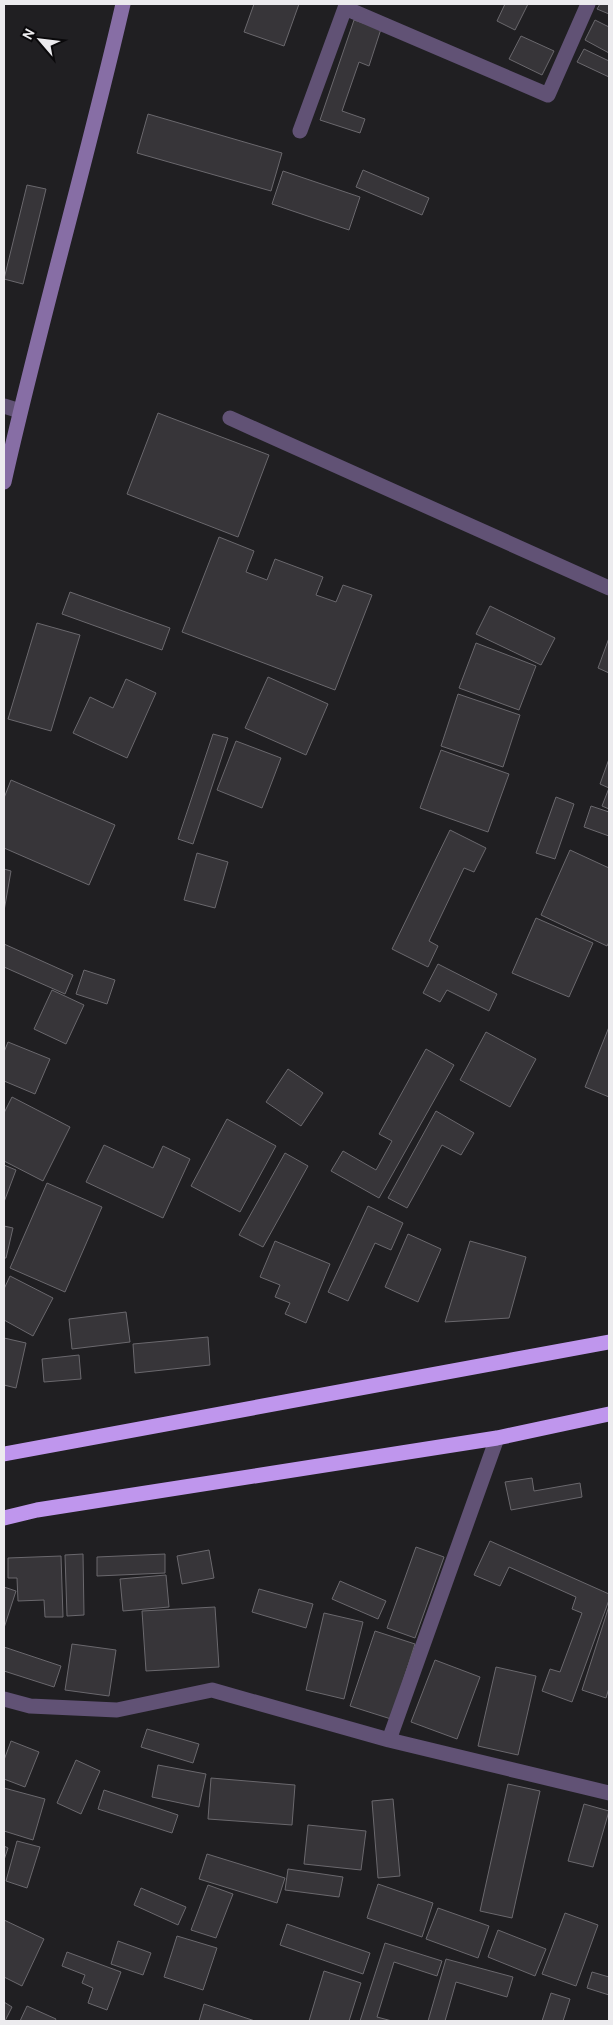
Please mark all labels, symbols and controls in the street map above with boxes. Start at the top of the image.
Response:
north arrow [15,15,65,65]
text: N [20,26,40,43]

